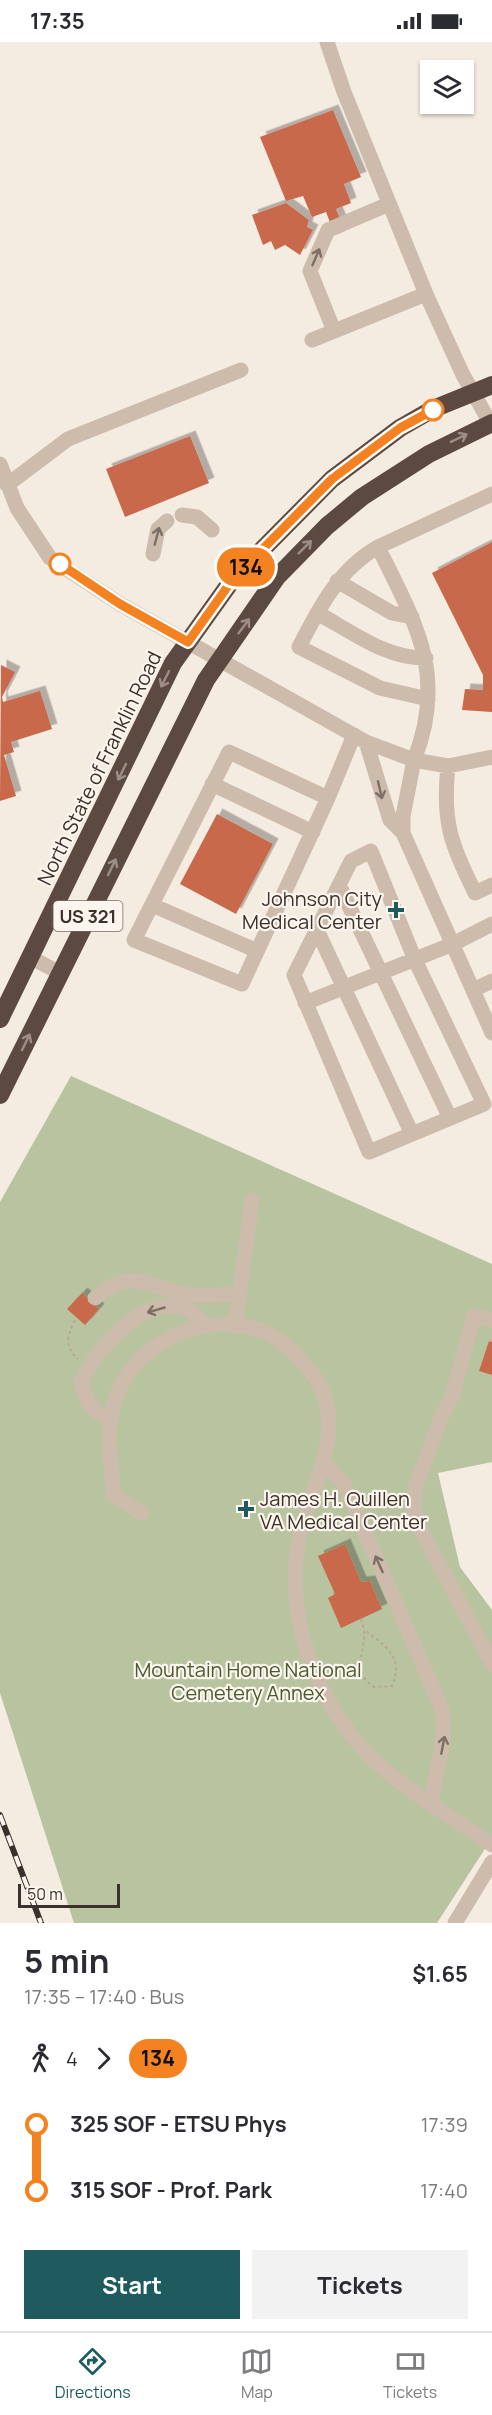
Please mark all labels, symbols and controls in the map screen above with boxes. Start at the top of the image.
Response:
text: 17:35 [30,6,85,36]
map controls [420,60,474,114]
button: layers [420,60,474,114]
one-way arrow [311,248,322,267]
unlabelled marker [422,399,444,421]
one-way arrow [450,431,468,443]
one-way arrow [152,527,163,546]
one-way arrow [298,540,313,555]
line badge: 134 [212,548,280,586]
unlabelled marker [49,553,71,575]
text: 134 [229,553,263,581]
one-way arrow [238,618,250,634]
street label: North State of Franklin Road [31,647,167,889]
one-way arrow [158,670,170,688]
one-way arrow [116,763,127,781]
one-way arrow [375,780,387,799]
one-way arrow [107,859,118,877]
place label: Johnson City Medical Center [242,885,382,935]
road number: US 321 [54,901,122,931]
marker: Johnson City Medical Center [387,901,405,919]
one-way arrow [20,1034,32,1052]
one-way arrow [147,1305,166,1316]
place label: James H. Quillen VA Medical Center [260,1485,427,1535]
marker: James H. Quillen VA Medical Center [237,1500,255,1518]
one-way arrow [373,1555,384,1574]
park label: Mountain Home National Cemetery Annex [134,1656,362,1706]
one-way arrow [438,1736,449,1755]
scale bar [18,1881,120,1908]
text: 50 m [27,1883,63,1905]
text: 5 min [24,1938,110,1983]
text: $1.65 [412,1959,468,1989]
text: 17:35 – 17:40 · Bus [24,1983,184,2010]
icon: walk [24,2042,57,2075]
icon: forward [87,2042,120,2075]
text: 134 [141,2044,175,2072]
text: 4 [66,2045,78,2072]
text: 325 SOF - ETSU Phys [70,2109,287,2139]
text: 17:39 [421,2111,468,2138]
text: 315 SOF - Prof. Park [70,2175,272,2205]
text: 17:40 [420,2177,468,2204]
button: Start [24,2250,240,2319]
button: Tickets [252,2250,468,2319]
tab: Directions [55,2345,131,2403]
tab: Map [240,2345,273,2403]
tab: Tickets [383,2345,437,2403]

